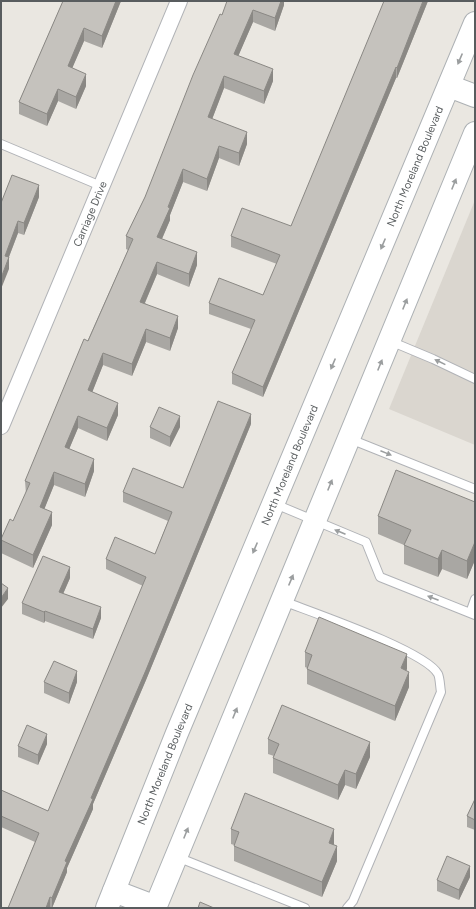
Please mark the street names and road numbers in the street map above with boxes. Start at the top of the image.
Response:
street label: North Moreland Boulevard [384,104,446,229]
street label: Carriage Drive [71,179,110,249]
street label: North Moreland Boulevard [259,403,321,527]
street label: North Moreland Boulevard [135,702,196,827]

